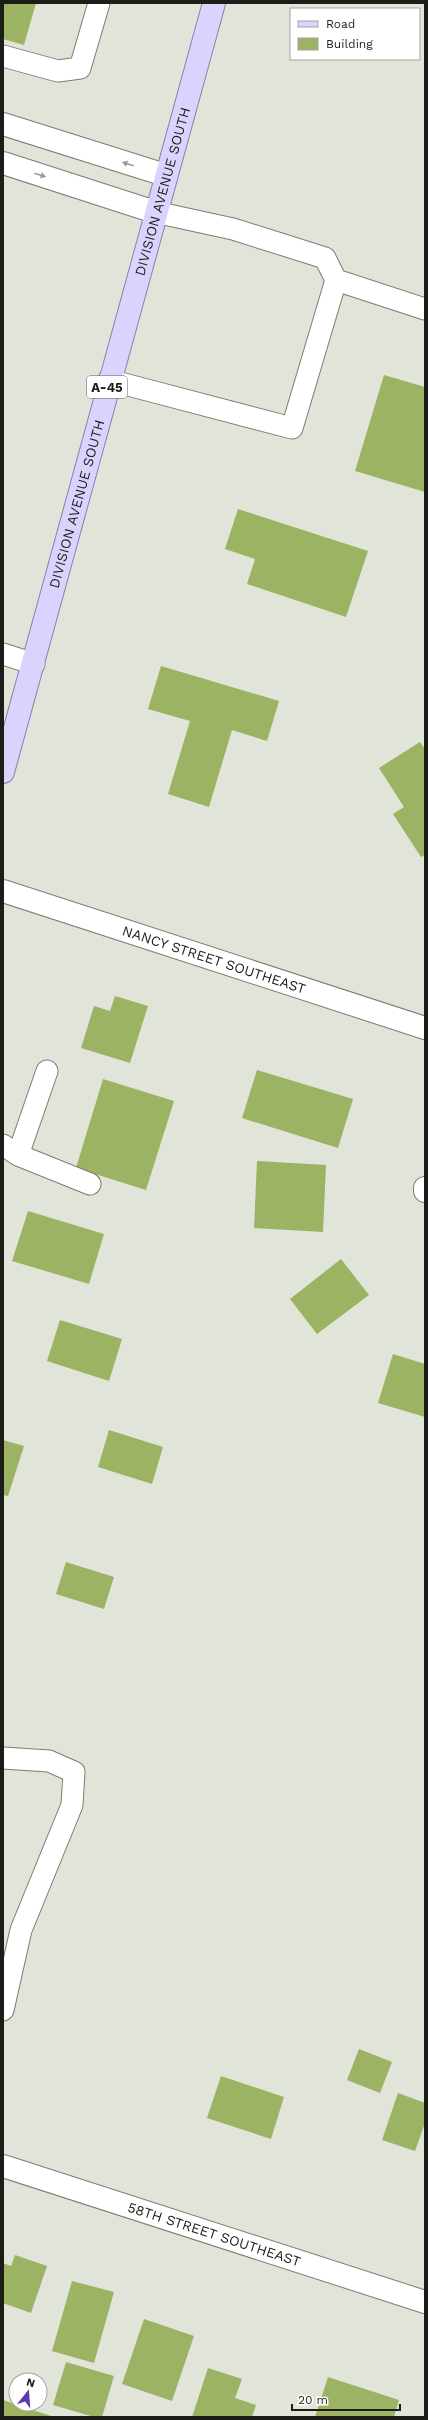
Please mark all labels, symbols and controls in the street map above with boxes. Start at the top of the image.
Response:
legend [290,8,420,60]
text: Road [326,17,355,31]
text: Building [326,37,373,51]
street label: DIVISION AVENUE SOUTH [132,105,193,278]
one-way arrow [121,161,133,167]
one-way arrow [34,172,46,178]
road number: A-45 [87,376,127,398]
street label: DIVISION AVENUE SOUTH [46,418,107,590]
street label: NANCY STREET SOUTHEAST [120,922,308,997]
street label: 58TH STREET SOUTHEAST [126,2199,303,2270]
north arrow [8,2372,48,2412]
text: N [25,2376,37,2390]
scale bar [292,2386,400,2412]
text: 20 m [298,2393,328,2407]

